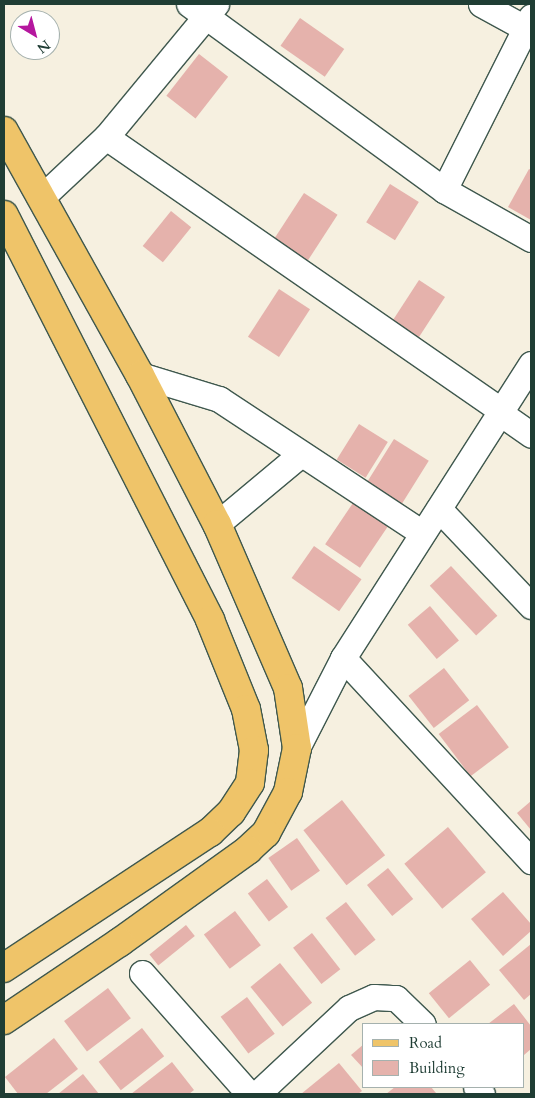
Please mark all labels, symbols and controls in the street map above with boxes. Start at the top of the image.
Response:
north arrow [10,10,60,60]
text: N [33,35,54,58]
legend [362,1023,525,1088]
text: Road [409,1033,442,1053]
text: Building [409,1058,465,1078]

